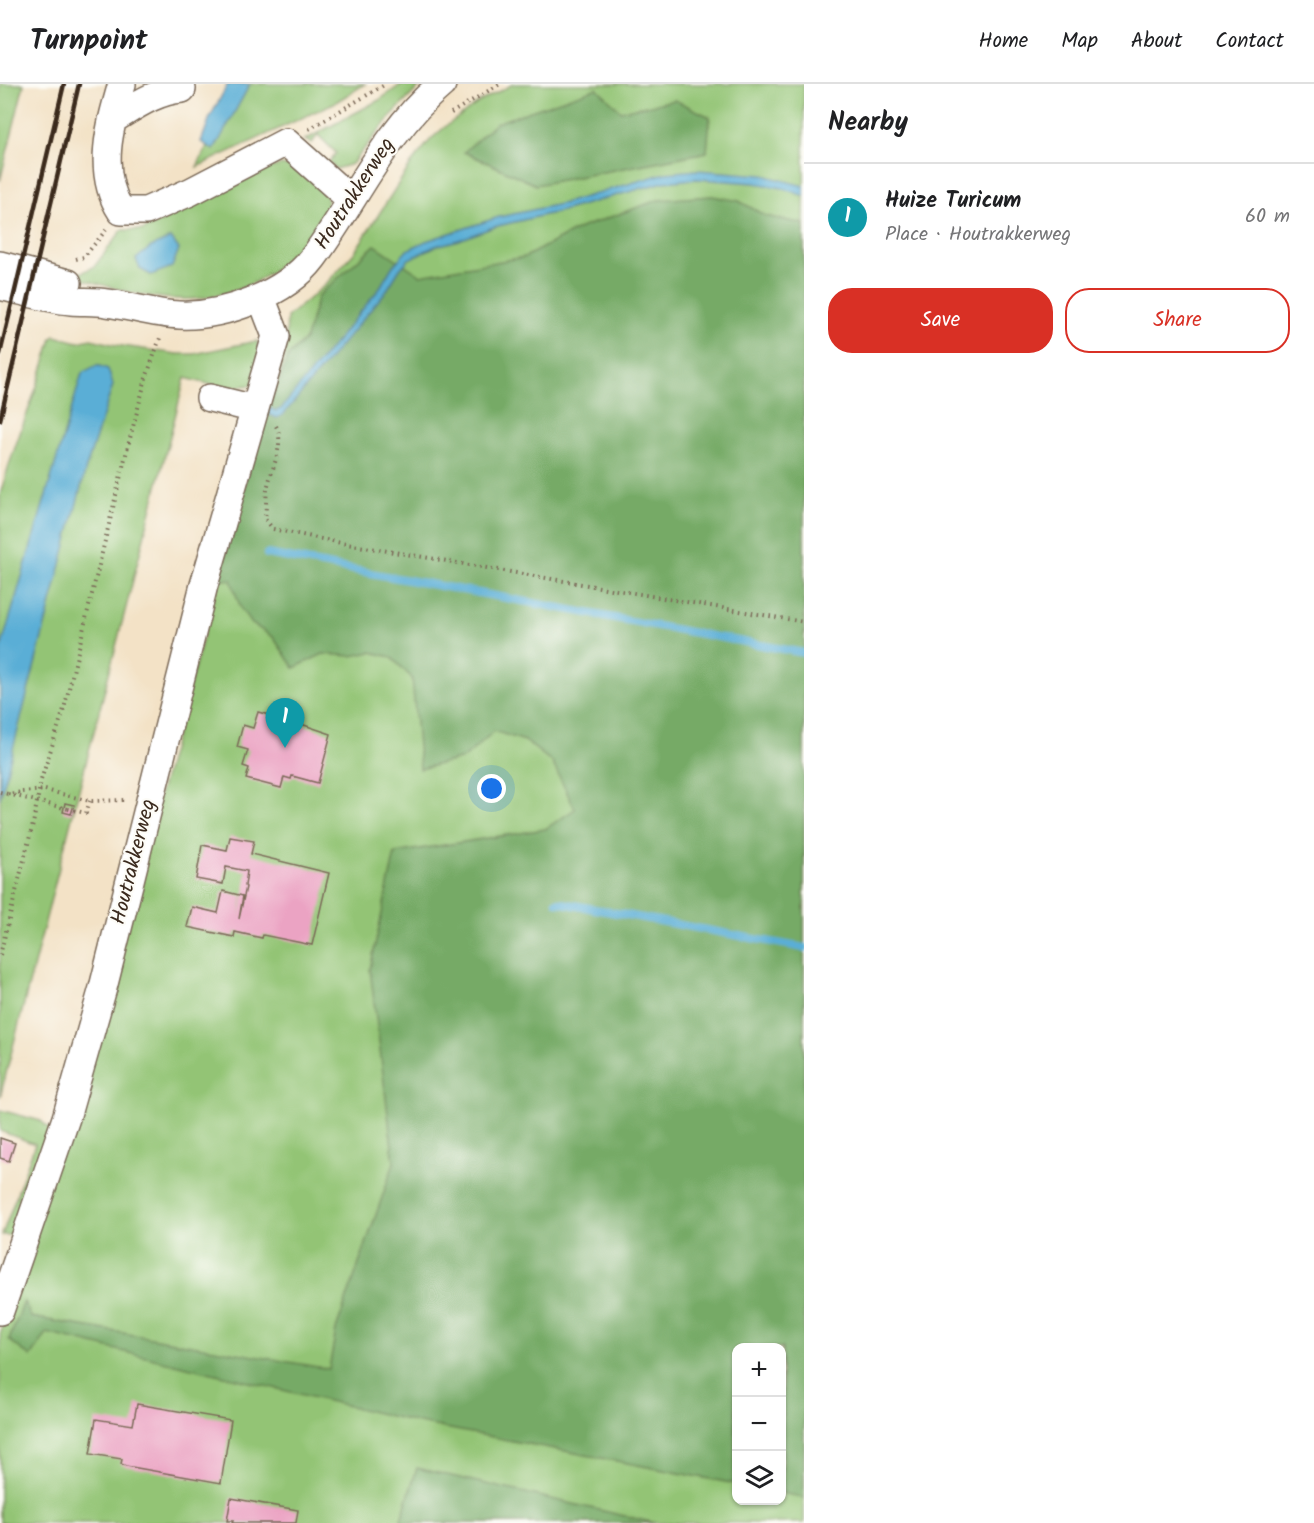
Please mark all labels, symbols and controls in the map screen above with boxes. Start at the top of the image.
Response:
text: Turnpoint [30,19,148,64]
text: Home [979,25,1028,58]
text: Map [1061,25,1098,58]
text: About [1131,25,1182,58]
text: Contact [1215,25,1284,58]
text: Nearby [828,102,908,144]
street label: Houtrakkerweg [306,131,404,257]
text: Huize Turicum [885,184,1021,219]
text: 1 [844,201,851,233]
text: 60 m [1245,201,1290,233]
text: Place · Houtrakkerweg [885,219,1071,251]
button: Save [828,288,1053,353]
button: Share [1065,288,1290,353]
pin: 1 [266,698,304,748]
your location [477,774,506,803]
street label: Houtrakkerweg [102,796,166,928]
map controls [732,1343,786,1505]
button: + [732,1343,786,1397]
button: − [732,1397,786,1451]
button: layers [732,1451,786,1505]

